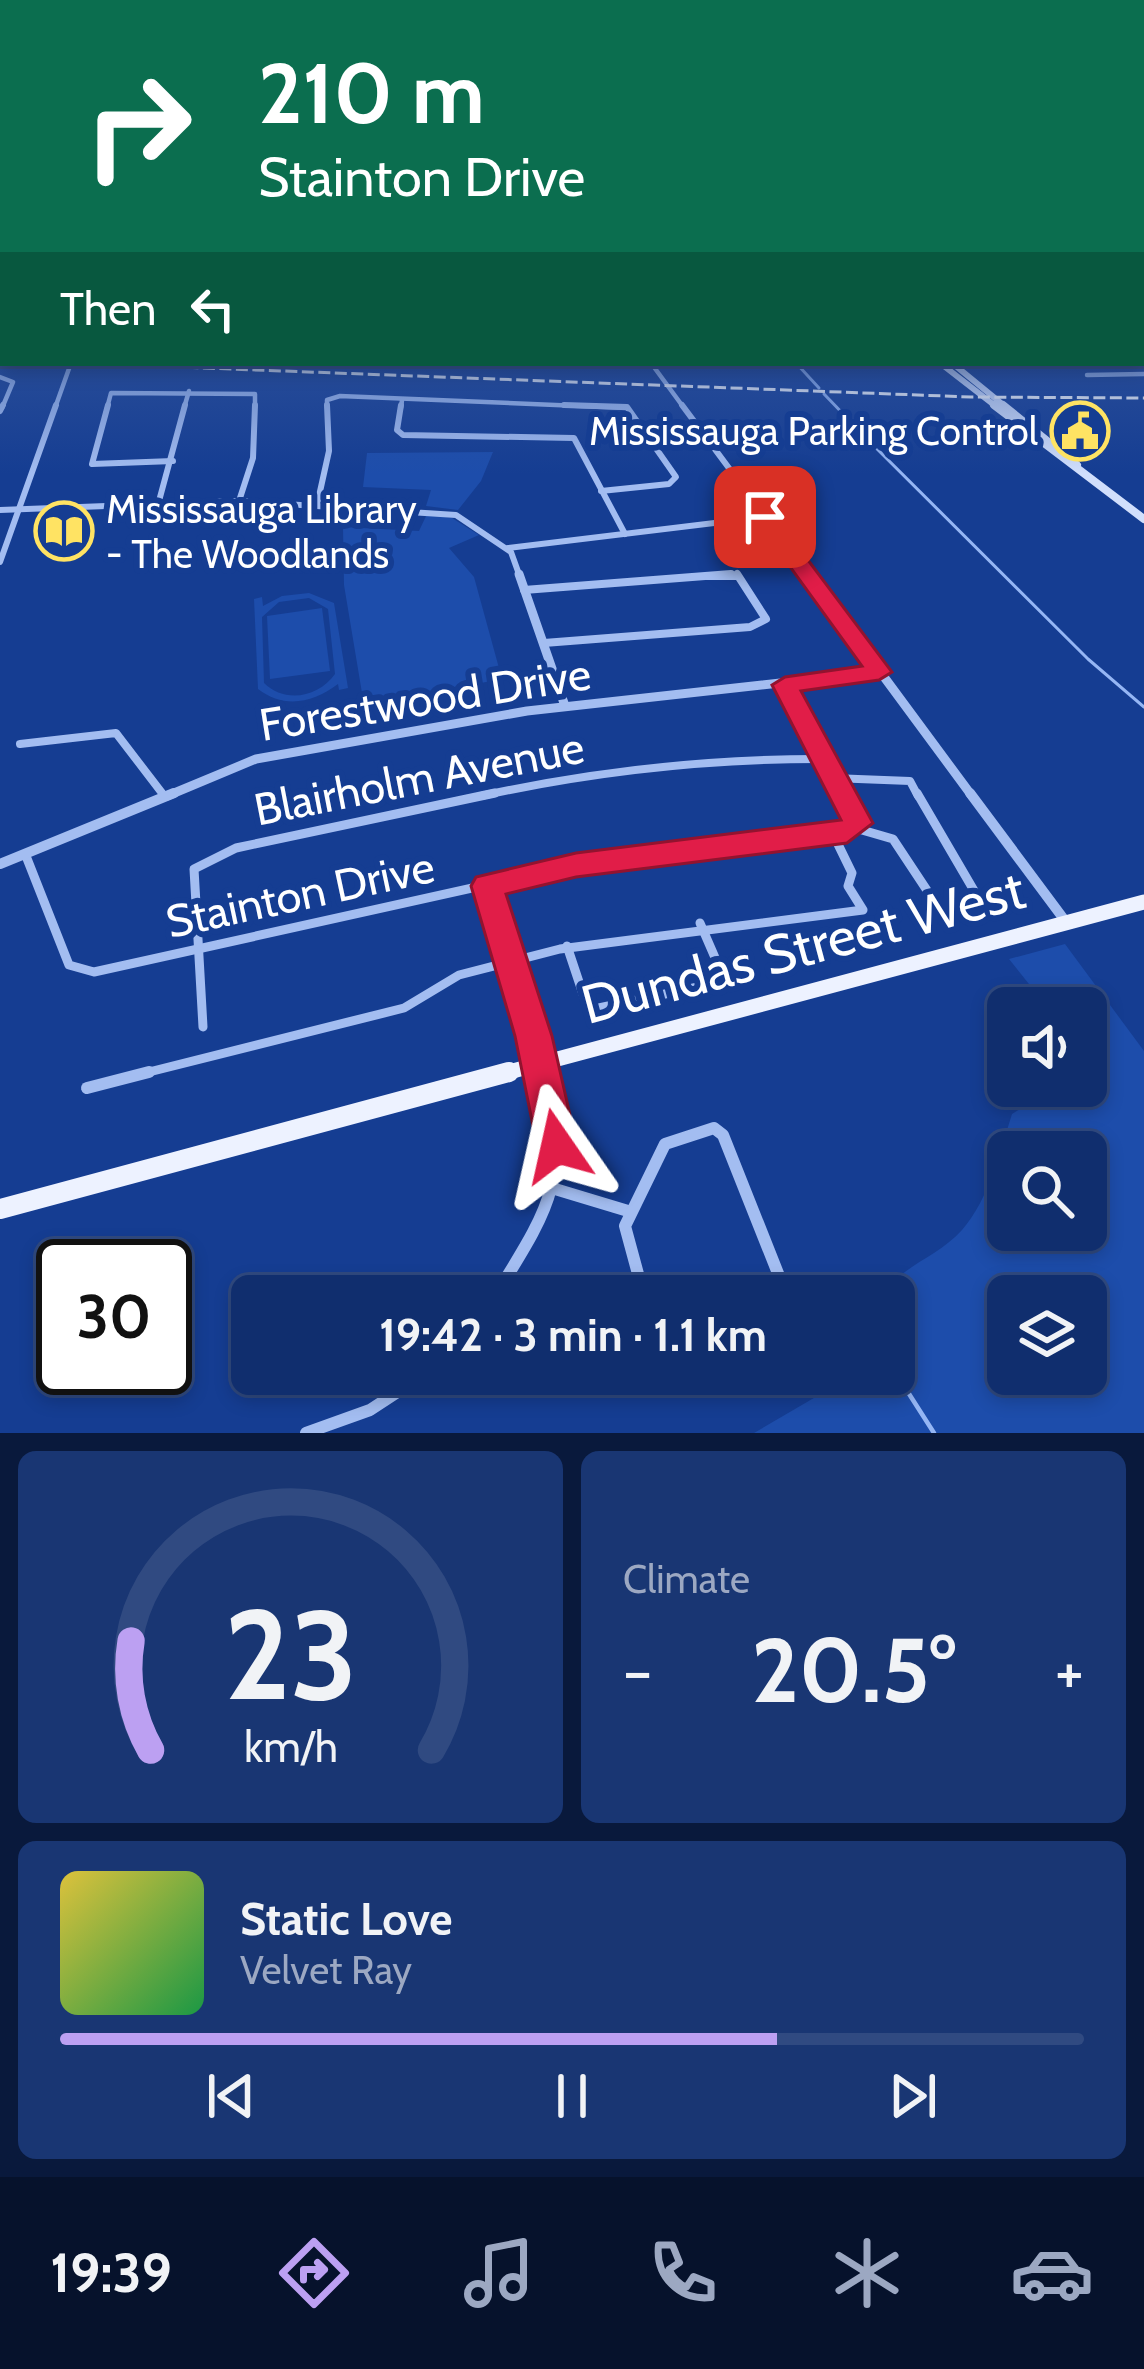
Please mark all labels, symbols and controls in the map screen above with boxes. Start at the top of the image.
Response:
text: 210 m [258,42,485,144]
icon: right [60,48,216,204]
text: Stainton Drive [258,144,585,210]
icon: left [180,276,246,342]
text: Then [60,282,156,336]
public building icon: Mississauga Parking Control [1049,400,1111,462]
place label: Mississauga Parking Control [589,407,1038,455]
pin [714,466,816,568]
icon: arrive [732,484,798,550]
place label: Mississauga Library - The Woodlands [106,485,417,578]
library icon: Mississauga Library - The Woodlands [33,500,95,562]
street label: Forestwood Drive [255,646,595,752]
street label: Blairholm Avenue [250,720,588,836]
street label: Stainton Drive [161,839,439,949]
street label: Dundas Street West [574,856,1032,1038]
map controls [987,987,1107,1395]
button: sound [987,987,1107,1107]
position arrow [494,1083,620,1209]
button: search [987,1131,1107,1251]
speed limit sign: 30 [36,1239,192,1395]
button: layers [987,1275,1107,1395]
text: 19:42 · 3 min · 1.1 km [379,1308,767,1362]
text: Climate [623,1555,750,1603]
text: 23 [224,1579,357,1730]
text: 20.5° [751,1615,956,1725]
text: − [623,1630,652,1711]
text: + [1055,1630,1084,1711]
text: km/h [244,1721,337,1773]
text: Static Love [240,1892,453,1946]
text: Velvet Ray [240,1946,412,1994]
icon: previous [198,2063,264,2129]
icon: pause [539,2063,605,2129]
icon: next [880,2063,946,2129]
icon: directions [272,2231,356,2315]
icon: music [457,2231,541,2315]
icon: phone [641,2231,725,2315]
icon: climate [825,2231,909,2315]
icon: car [1010,2231,1094,2315]
text: 19:39 [50,2240,172,2306]

